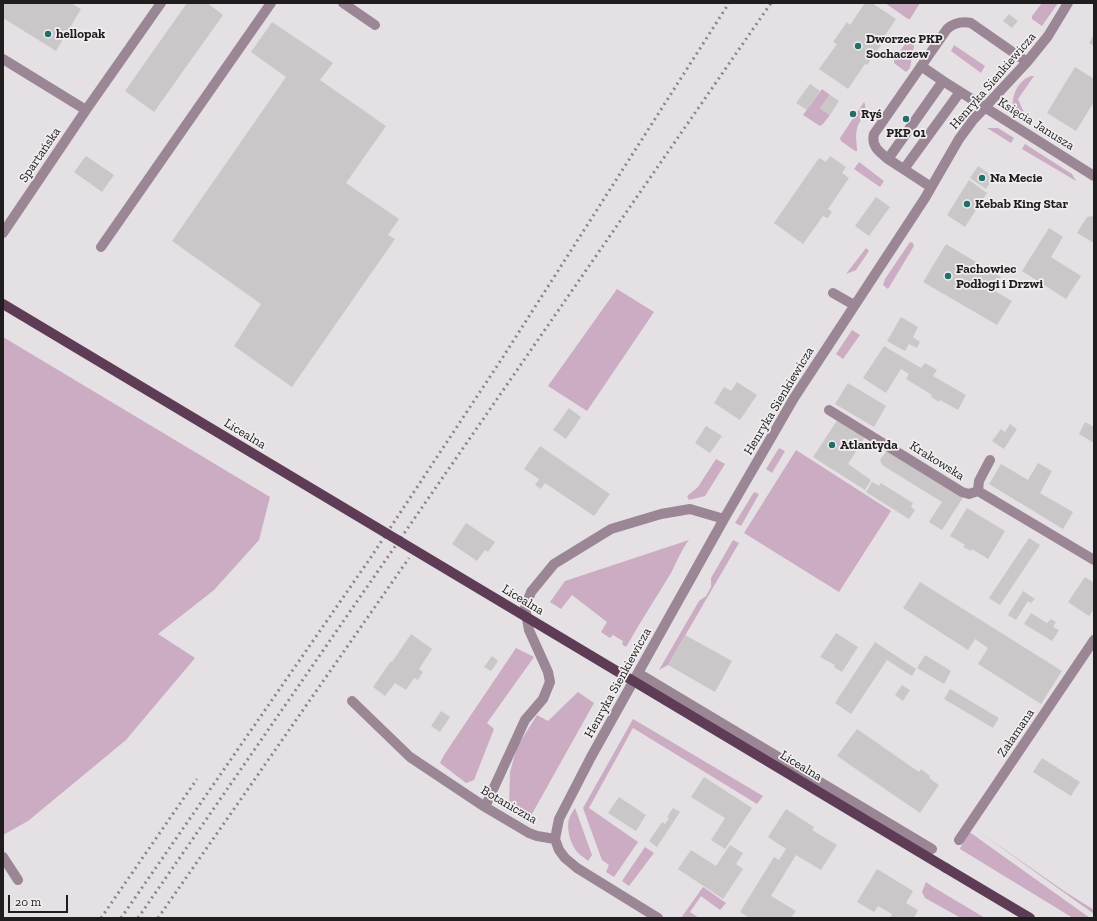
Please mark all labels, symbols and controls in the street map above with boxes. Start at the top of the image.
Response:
place label: hellopak [56,26,105,42]
marker: hellopak [43,29,53,39]
street label: Henryka Sienkiewicza [947,29,1039,133]
place label: Dworzec PKP Sochaczew [866,31,943,62]
marker: Dworzec PKP Sochaczew [853,41,863,51]
street label: Księcia Janusza [995,94,1077,154]
place label: Ryś [861,106,882,122]
marker: Ryś [848,109,858,119]
marker: PKP 01 [901,114,911,124]
street label: Spartańska [16,124,64,186]
place label: PKP 01 [886,125,926,141]
place label: Na Mecie [990,170,1043,186]
marker: Na Mecie [977,173,987,183]
place label: Kebab King Star [975,196,1068,212]
marker: Kebab King Star [962,199,972,209]
place label: Fachowiec Podłogi i Drzwi [956,261,1043,292]
marker: Fachowiec Podłogi i Drzwi [943,271,953,281]
street label: Henryka Sienkiewicza [741,344,817,458]
street label: Licealna [221,415,269,453]
place label: Atlantyda [840,437,898,453]
street label: Krakowska [907,438,967,484]
marker: Atlantyda [827,440,837,450]
street label: Licealna [499,581,547,619]
street label: Henryka Sienkiewicza [581,625,655,741]
street label: Załamana [994,706,1038,760]
street label: Licealna [777,747,825,785]
street label: Botaniczna [478,783,540,827]
scale bar [10,887,70,913]
text: 20 m [15,895,41,909]

